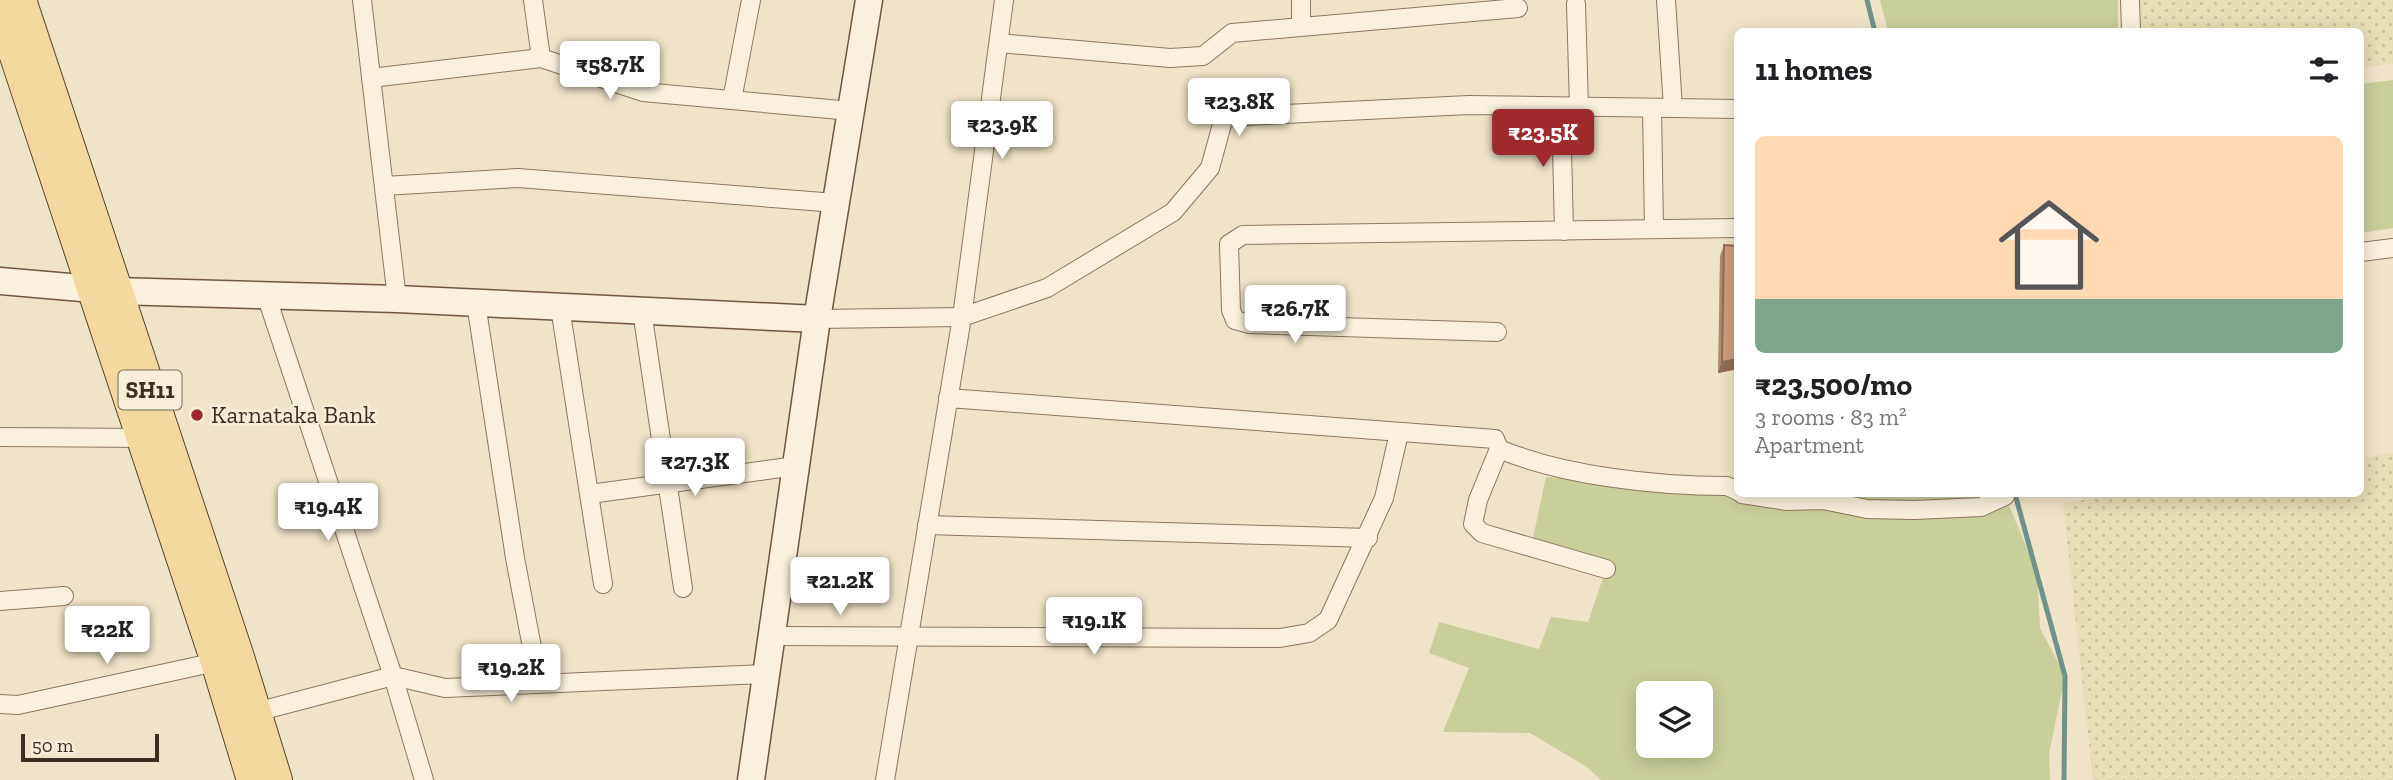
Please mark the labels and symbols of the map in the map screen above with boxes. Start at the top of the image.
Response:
pin: ₹58.7K [553,42,667,101]
pin: ₹23.8K [1182,78,1296,138]
pin: ₹23.9K [945,102,1059,161]
pin: ₹23.5K [1486,110,1600,169]
pin: ₹26.7K [1238,286,1352,345]
road number: SH11 [118,370,182,410]
place label: Karnataka Bank [211,400,376,429]
marker: Karnataka Bank [189,407,205,423]
pin: ₹27.3K [638,438,752,498]
pin: ₹19.4K [271,484,385,543]
pin: ₹21.2K [783,558,897,617]
pin: ₹19.1K [1037,598,1151,657]
pin: ₹22K [66,606,148,666]
pin: ₹19.2K [454,644,568,704]
scale bar [21,731,159,763]

